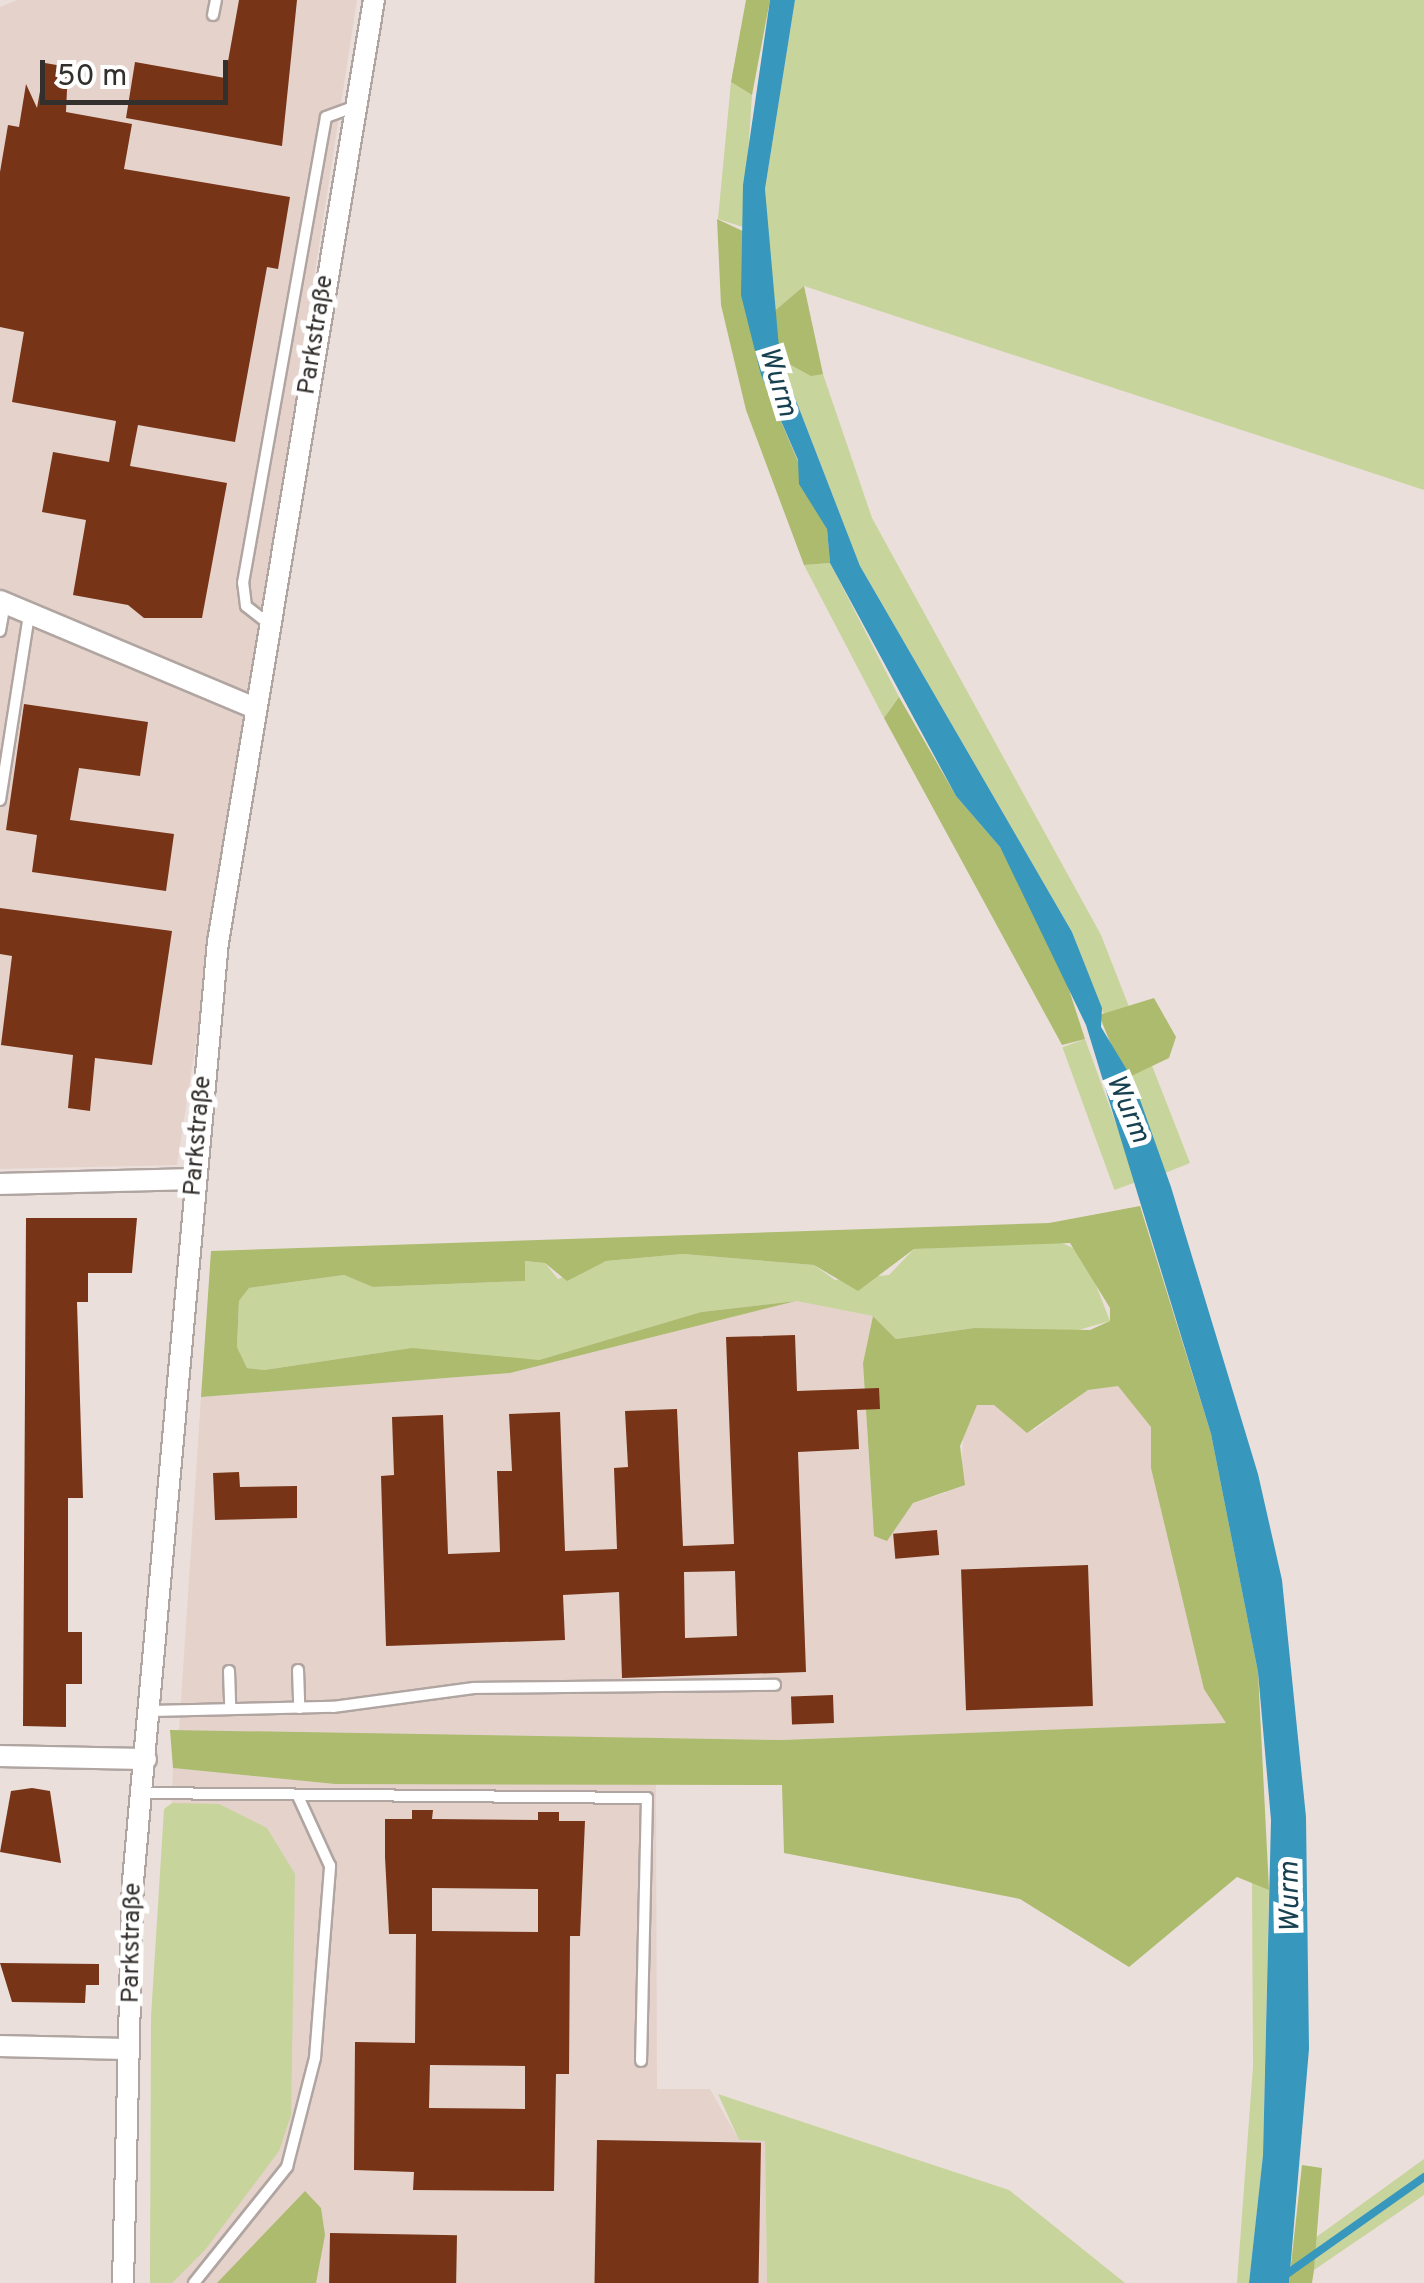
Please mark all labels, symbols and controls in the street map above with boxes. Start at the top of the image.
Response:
scale bar [45,40,232,102]
text: 50 m [57,59,127,96]
street label: Parkstraße [293,273,341,397]
water label: Wurm [751,343,803,421]
water label: Wurm [1098,1070,1156,1148]
street label: Parkstraße [179,1075,219,1197]
water label: Wurm [1274,1861,1308,1933]
street label: Parkstraße [117,1882,149,2004]

